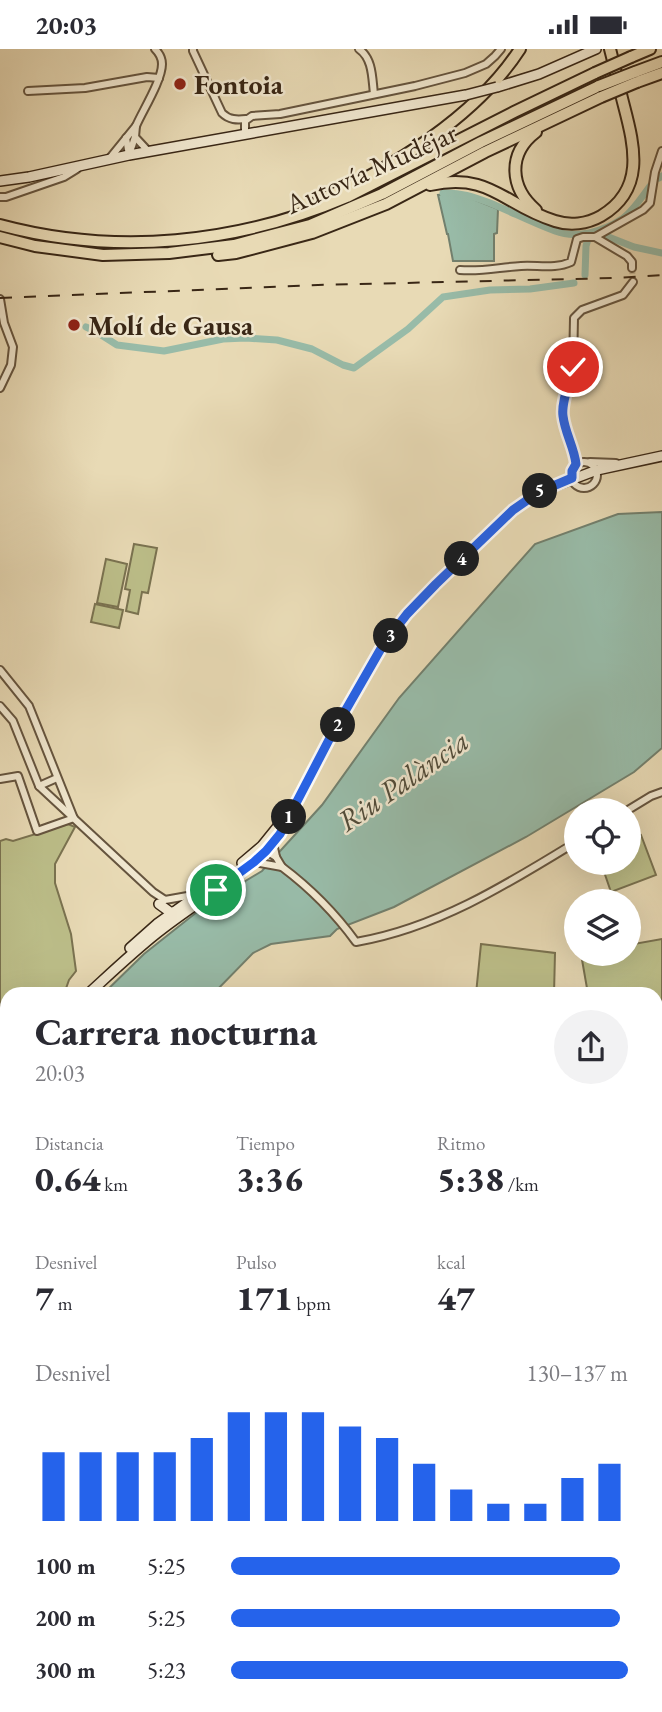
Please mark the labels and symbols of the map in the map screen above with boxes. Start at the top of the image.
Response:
place label: Fontoia [194,66,284,102]
marker: Fontoia [172,76,188,92]
street label: Autovía Mudéjar [279,114,463,222]
place label: Molí de Gausa [88,307,254,343]
marker: Molí de Gausa [66,317,82,333]
pin [543,337,603,397]
pin: 5 [522,473,558,509]
pin: 4 [444,541,480,577]
pin: 3 [374,619,408,653]
pin: 2 [320,707,356,743]
water label: Riu Palància [329,721,476,840]
pin: 1 [272,799,306,835]
pin [186,860,246,920]

